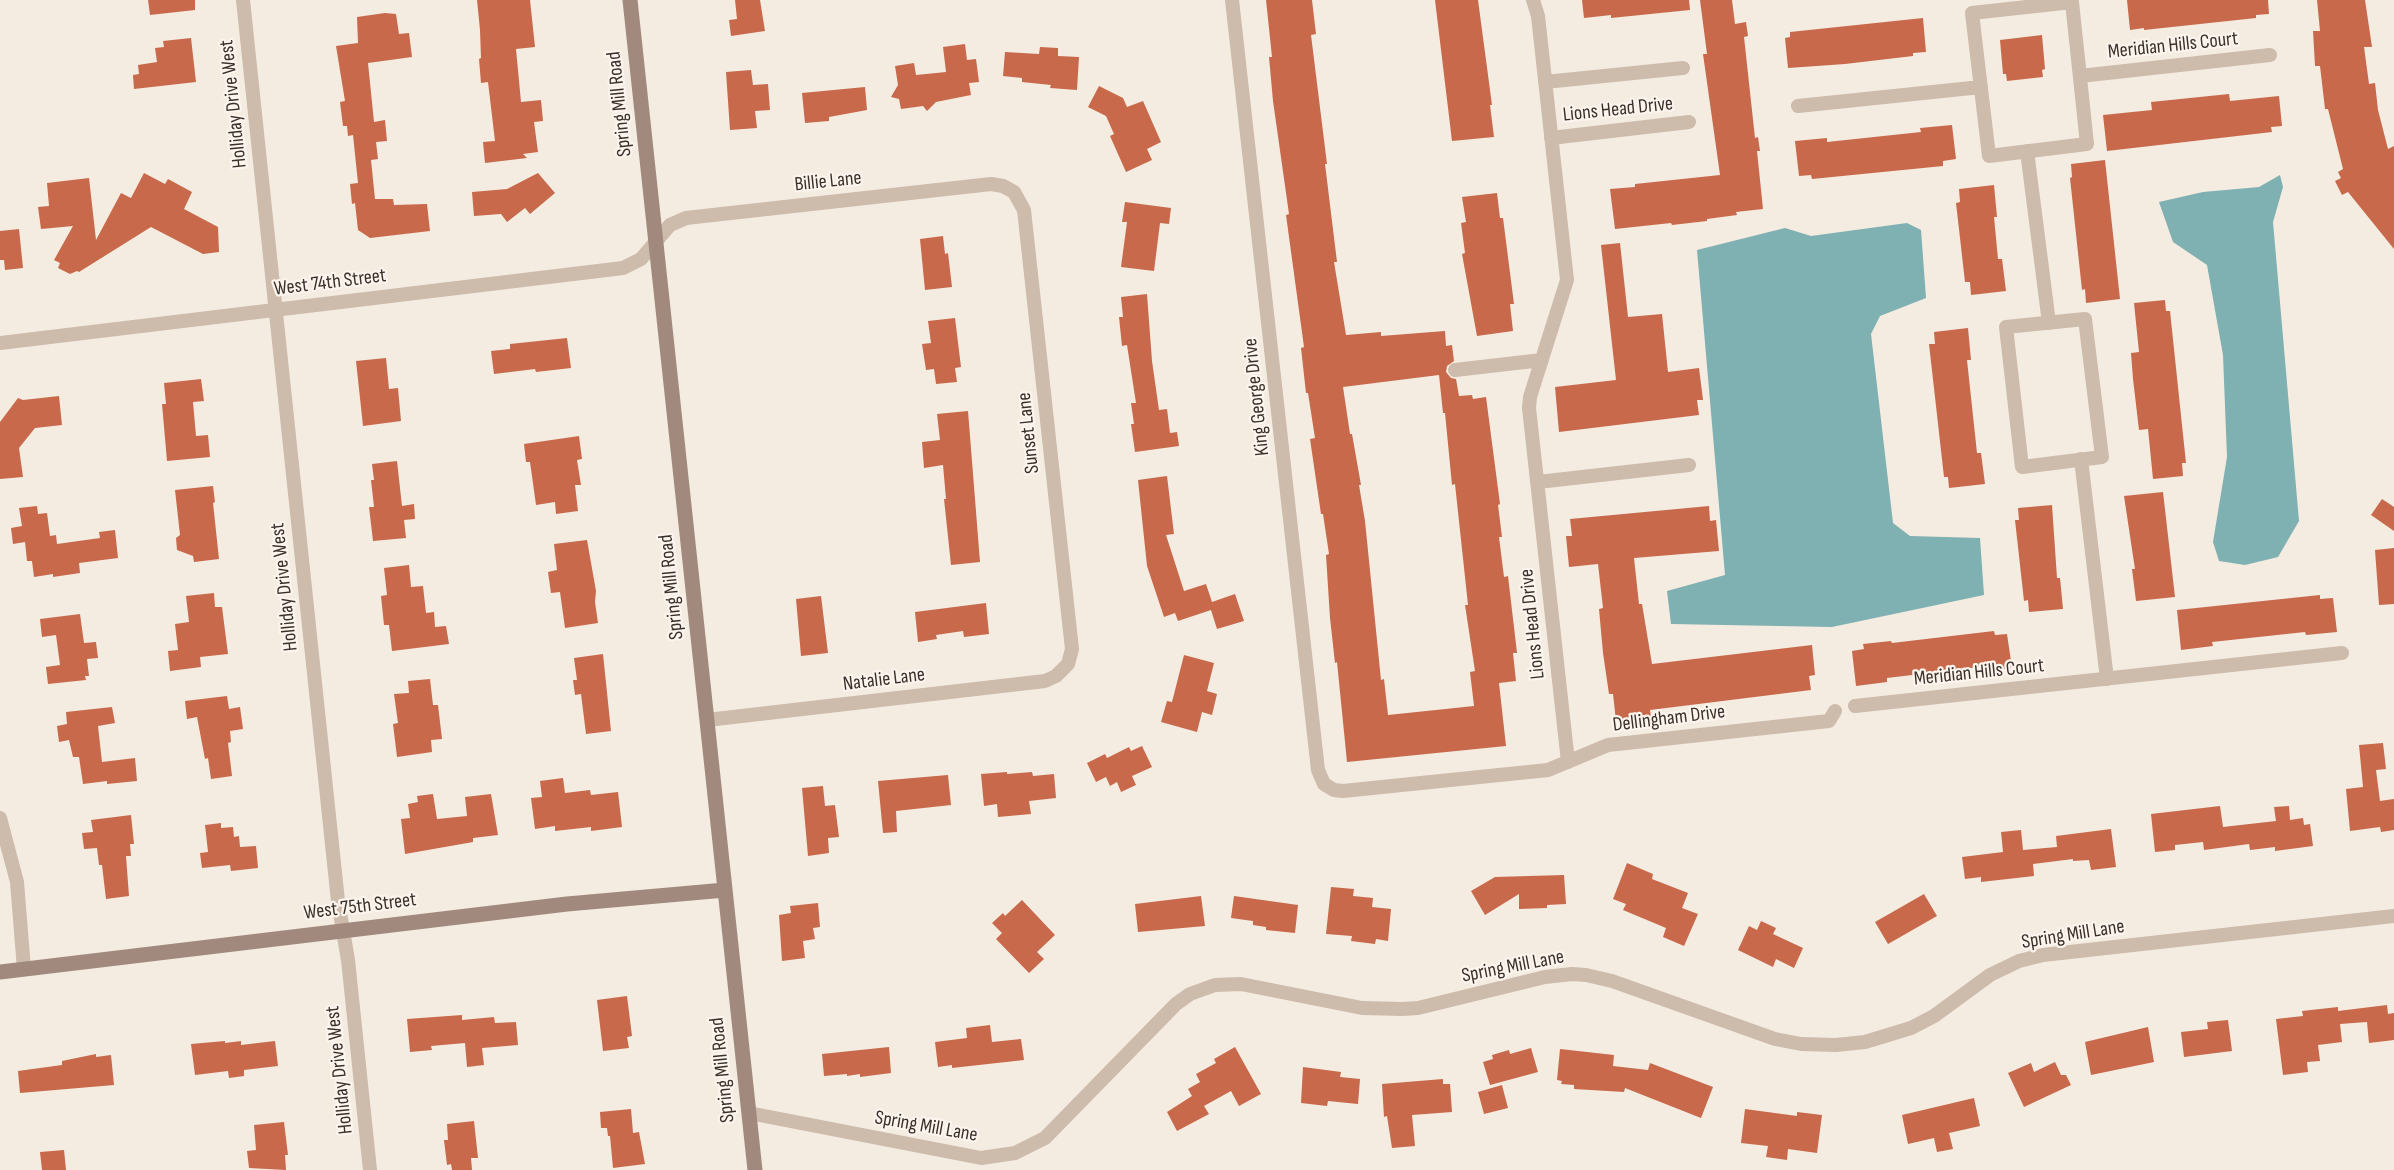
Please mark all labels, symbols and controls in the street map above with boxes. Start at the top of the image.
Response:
street label: Meridian Hills Court [2107,27,2239,65]
street label: Holliday Drive West [215,39,253,169]
street label: Spring Mill Road [603,50,637,158]
street label: Lions Head Drive [1562,92,1674,128]
street label: Billie Lane [793,167,863,197]
street label: West 74th Street [273,264,387,302]
street label: King George Drive [1239,337,1275,457]
street label: Sunset Lane [1013,391,1045,475]
street label: Holliday Drive West [266,522,304,652]
street label: Spring Mill Road [655,533,689,641]
street label: Lions Head Drive [1515,568,1551,680]
street label: Meridian Hills Court [1913,654,2045,692]
street label: Natalie Lane [842,663,926,697]
street label: Dellingham Drive [1611,700,1727,738]
street label: West 75th Street [302,888,418,926]
street label: Spring Mill Lane [2020,915,2126,955]
street label: Spring Mill Lane [1460,945,1566,989]
street label: Holliday Drive West [321,1005,359,1135]
street label: Spring Mill Road [706,1016,740,1124]
street label: Spring Mill Lane [873,1106,979,1148]

